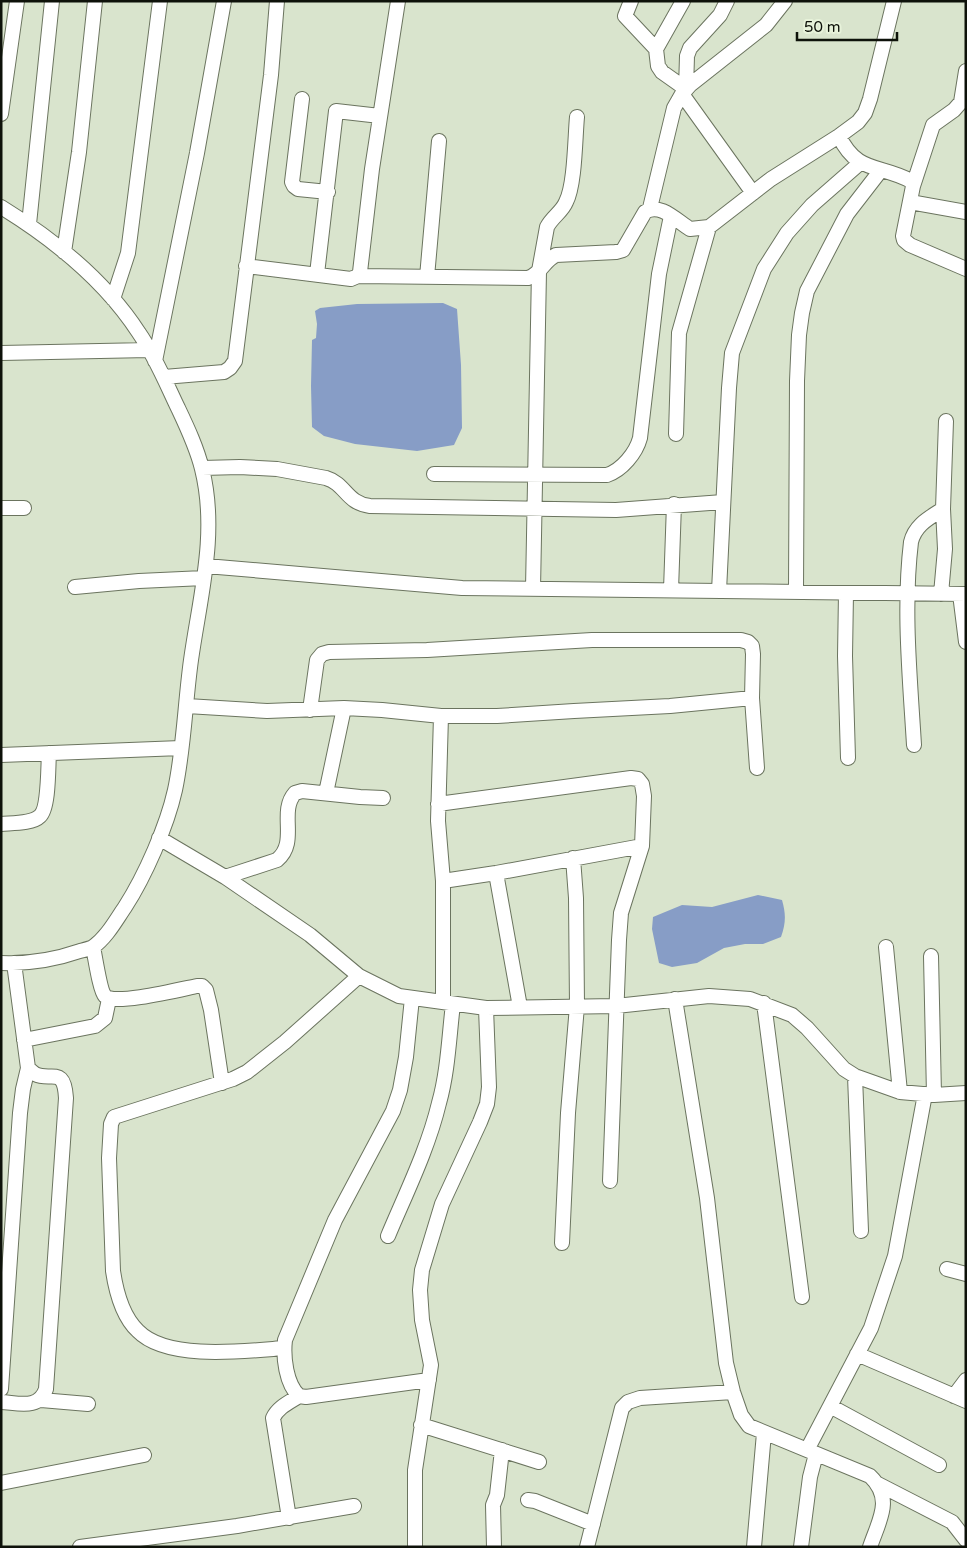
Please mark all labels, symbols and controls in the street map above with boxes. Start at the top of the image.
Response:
scale bar [797,10,897,42]
text: 50 m [804,18,841,36]

